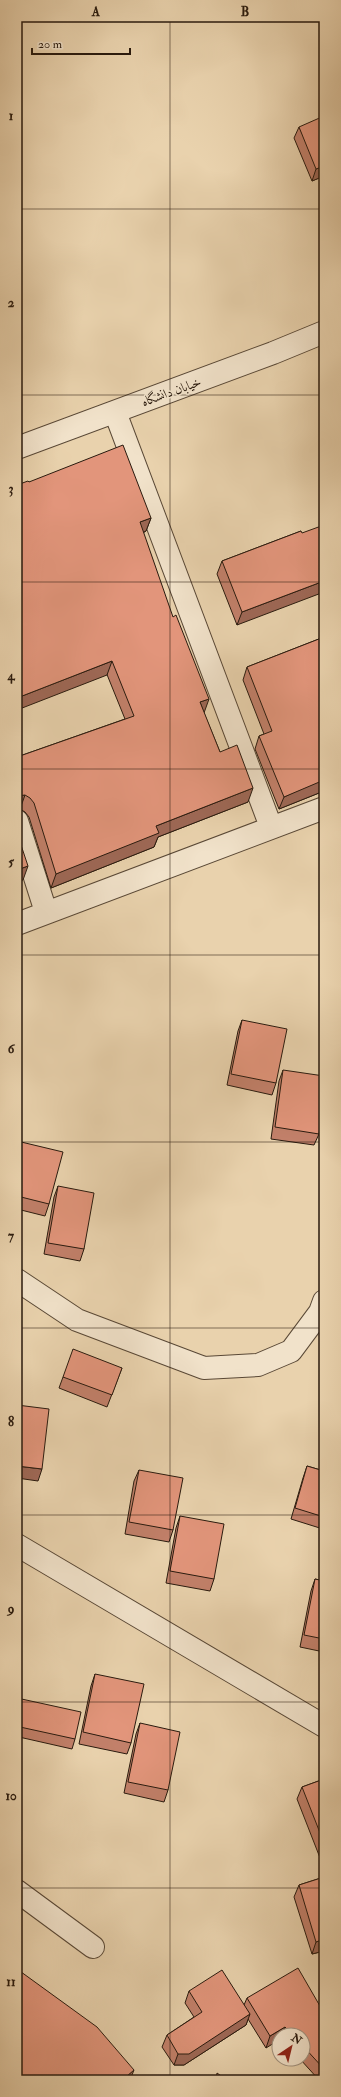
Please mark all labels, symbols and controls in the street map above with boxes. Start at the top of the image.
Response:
text: A [91,4,101,20]
text: B [241,4,249,20]
scale bar [32,30,130,56]
text: 20 m [38,37,63,52]
text: 1 [9,108,14,124]
text: 2 [8,295,15,311]
street label: خیابان دانشگاه [139,373,203,410]
text: 3 [9,481,14,497]
text: 4 [6,668,15,684]
text: 5 [8,854,14,870]
text: 6 [8,1041,16,1057]
text: 7 [8,1228,15,1244]
text: 8 [8,1414,14,1430]
text: 9 [6,1601,15,1617]
text: 10 [5,1788,17,1804]
text: 11 [6,1974,16,1990]
north arrow [271,2027,311,2067]
text: N [288,2030,305,2048]

